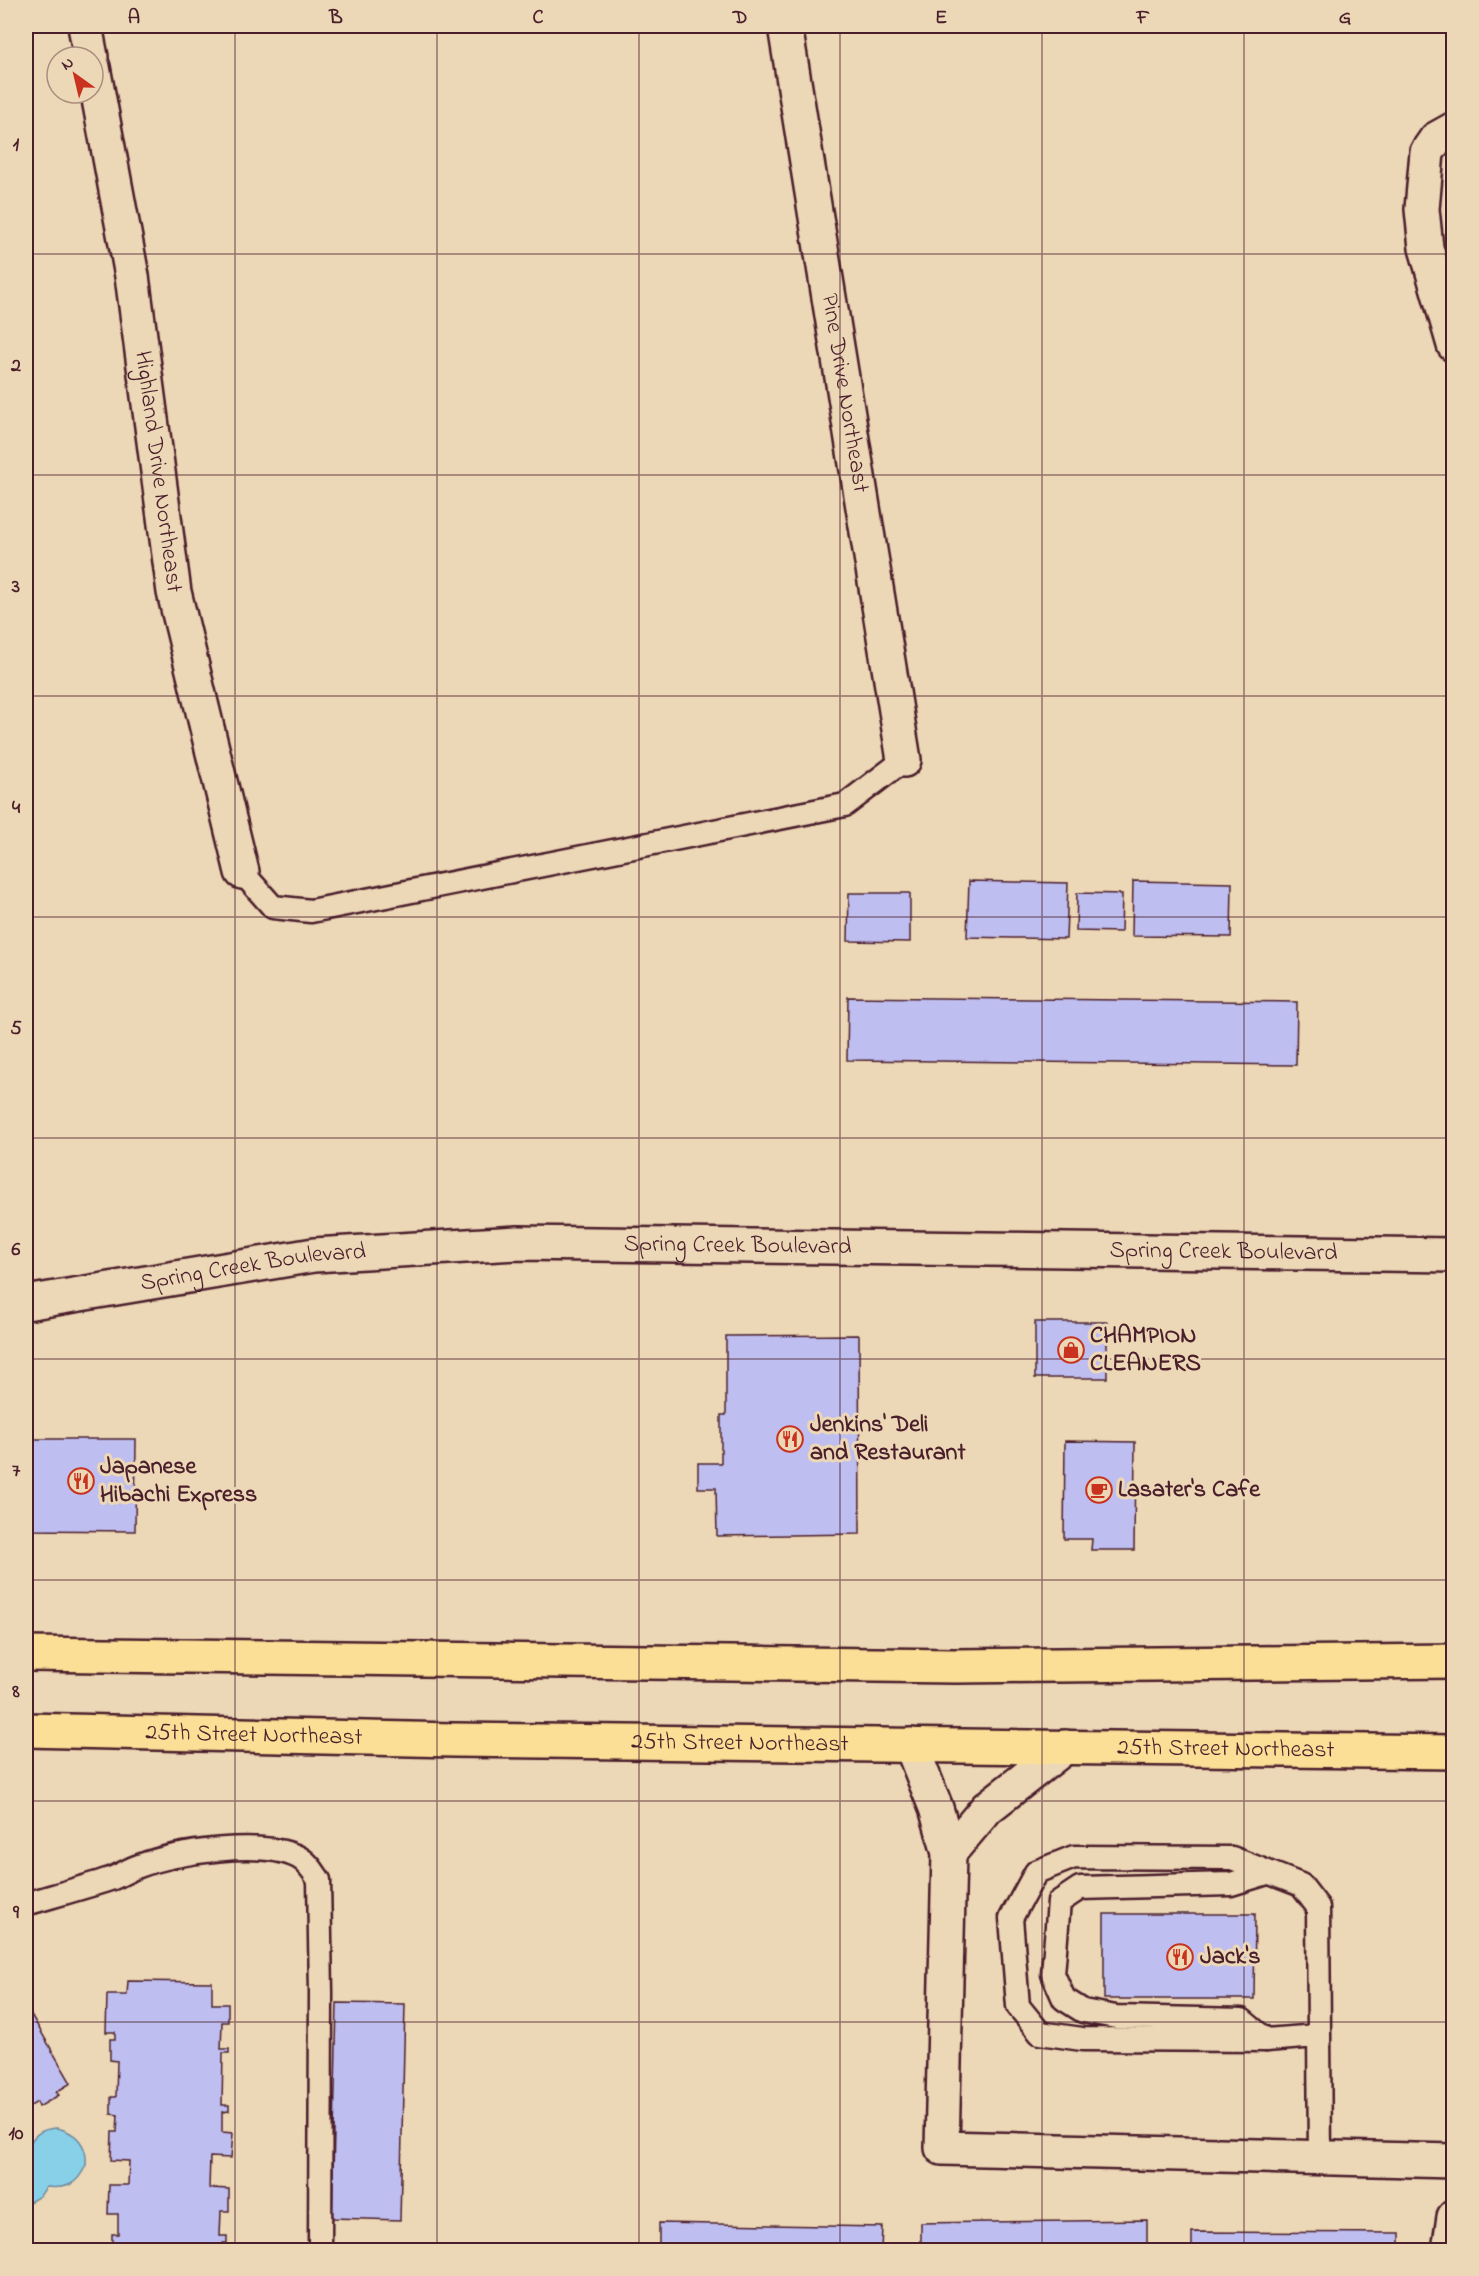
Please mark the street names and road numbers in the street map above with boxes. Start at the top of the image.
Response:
street label: Pine Drive Northeast [811,291,878,495]
street label: Highland Drive Northeast [125,349,191,595]
street label: Spring Creek Boulevard [623,1227,852,1265]
street label: Spring Creek Boulevard [1109,1233,1338,1271]
street label: Spring Creek Boulevard [138,1234,367,1301]
street label: 25th Street Northeast [145,1715,363,1755]
street label: 25th Street Northeast [631,1725,849,1762]
street label: 25th Street Northeast [1117,1730,1335,1768]

